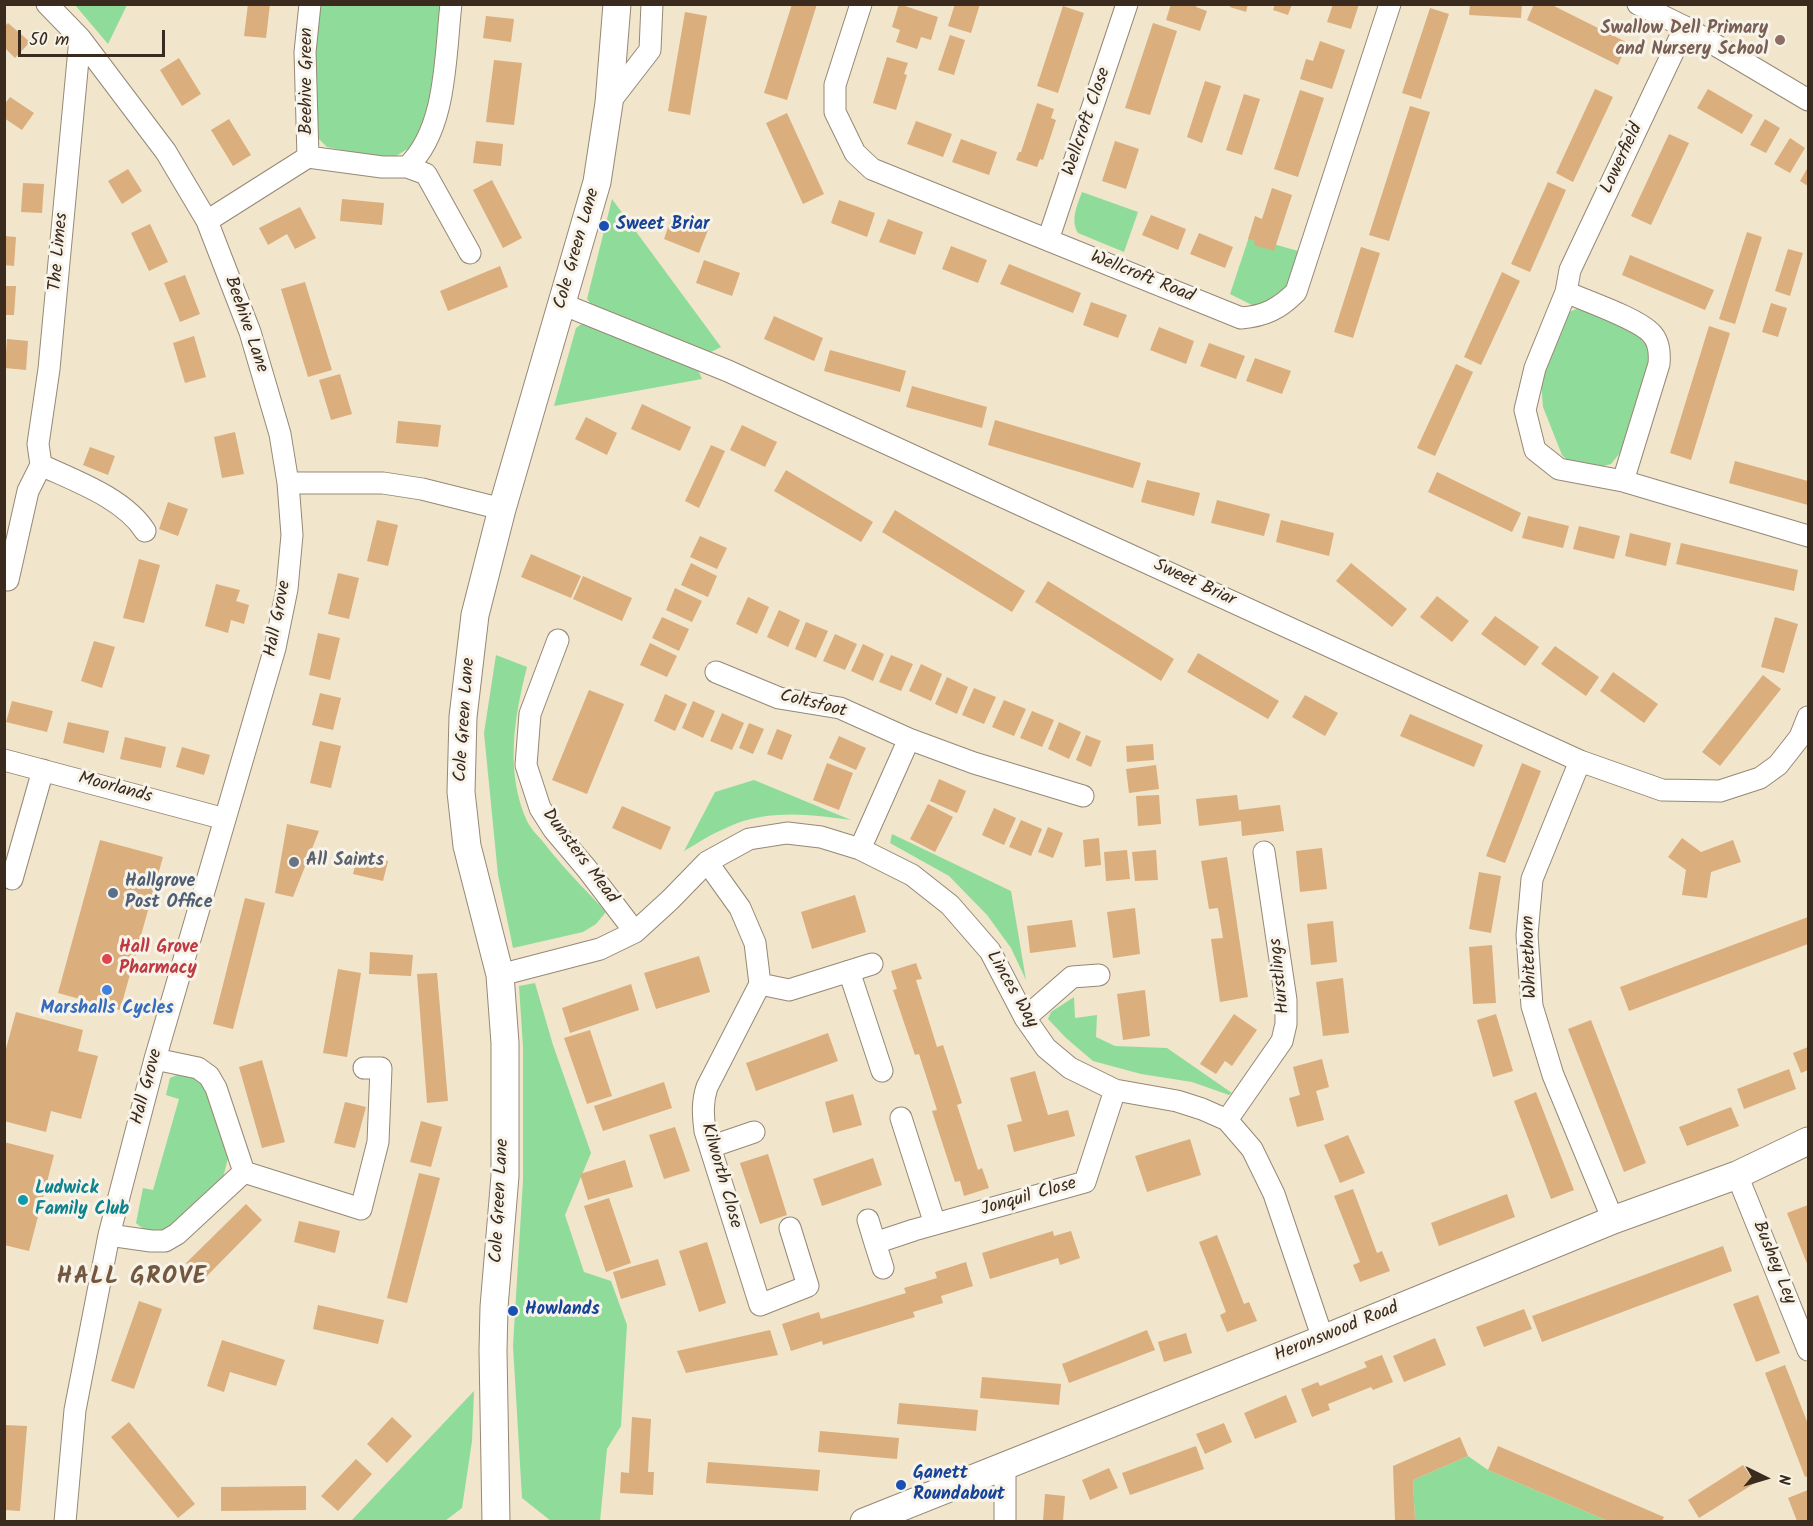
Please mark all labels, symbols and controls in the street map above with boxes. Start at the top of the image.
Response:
scale bar [21,18,168,56]
place label: Swallow Dell Primary and Nursery School [1600,19,1768,62]
text: 50 m [29,26,69,55]
street label: Beehive Green [297,27,319,135]
marker: Swallow Dell Primary and Nursery School [1773,33,1787,47]
street label: Wellcroft Close [1059,65,1117,179]
street label: Lowerfield [1597,120,1649,198]
street label: Cole Green Lane [550,186,606,312]
street label: The Limes [46,212,74,292]
place label: Sweet Briar [616,215,709,237]
marker: Sweet Briar [597,219,611,233]
street label: Wellcroft Road [1087,247,1197,309]
street label: Beehive Lane [218,274,272,376]
street label: Sweet Briar [1149,556,1239,612]
street label: Hall Grove [261,579,297,659]
street label: Cole Green Lane [451,657,481,783]
street label: Coltsfoot [777,686,849,724]
street label: Moorlands [76,769,154,809]
street label: Dunsters Mead [536,805,622,909]
place label: All Saints [306,851,384,873]
marker: All Saints [287,855,301,869]
place label: Hallgrove Post Office [125,872,212,914]
marker: Hallgrove Post Office [106,886,120,900]
street label: Whitethorn [1519,915,1543,999]
street label: Hurstlings [1266,937,1296,1015]
place label: Hall Grove Pharmacy [119,938,198,980]
street label: Linces Way [980,948,1042,1032]
marker: Hall Grove Pharmacy [100,952,114,966]
marker: Marshalls Cycles [100,983,114,997]
place label: Marshalls Cycles [40,999,174,1021]
street label: Hall Grove [128,1047,168,1127]
street label: Kilworth Close [695,1121,745,1231]
street label: Cole Green Lane [487,1138,515,1264]
street label: Jonquil Close [979,1174,1079,1222]
place label: Ludwick Family Club [35,1179,129,1222]
marker: Ludwick Family Club [16,1193,30,1207]
street label: Bushey Ley [1747,1218,1799,1308]
district label: HALL GROVE [57,1265,207,1293]
street label: Heronswood Road [1272,1298,1402,1368]
place label: Howlands [525,1300,600,1322]
marker: Howlands [506,1304,520,1318]
north arrow [1735,1448,1795,1508]
place label: Ganett Roundabout [913,1464,1005,1506]
text: N [1771,1473,1796,1486]
marker: Ganett Roundabout [894,1478,908,1492]

